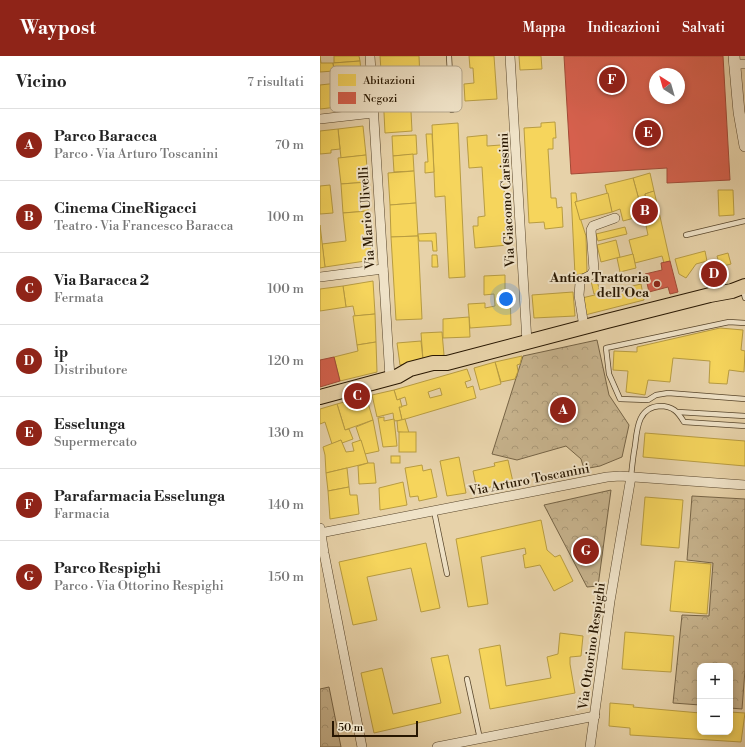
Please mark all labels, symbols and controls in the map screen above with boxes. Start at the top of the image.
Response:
text: Waypost [20,16,96,40]
text: Mappa [523,19,565,37]
text: Indicazioni [587,19,660,37]
text: Salvati [682,19,725,37]
pin: F [599,65,625,95]
legend [330,66,462,112]
north arrow [649,68,685,104]
text: Vicino [16,71,67,93]
text: 7 risultati [247,74,304,90]
text: Abitazioni [362,74,415,88]
text: Negozi [363,92,398,106]
pin: E [635,118,661,148]
text: Parco Baracca [54,127,157,146]
street label: Via Giacomo Carissimi [495,132,519,269]
text: A [24,137,34,153]
text: 70 m [275,137,304,153]
text: Parco · Via Arturo Toscanini [54,146,218,162]
street label: Via Mario Ulivelli [355,166,379,271]
pin: B [632,196,658,226]
text: Cinema CineRigacci [54,199,197,218]
text: B [24,209,34,225]
text: 100 m [268,209,304,225]
text: Teatro · Via Francesco Baracca [54,218,233,234]
pin: D [701,259,727,289]
place label: Antica Trattoria dell’Oca [549,270,650,301]
text: Via Baracca 2 [54,271,149,290]
marker: Antica Trattoria dell’Oca [652,279,662,289]
text: C [24,281,34,297]
text: 100 m [268,281,304,297]
your location [496,289,516,309]
text: Fermata [54,290,103,306]
text: ip [54,343,68,362]
text: D [24,353,34,369]
text: 120 m [268,353,304,369]
text: Distributore [54,362,128,378]
pin: C [344,381,370,411]
pin: A [550,395,576,425]
text: Esselunga [54,415,125,434]
text: E [24,425,34,441]
text: 130 m [269,425,304,441]
text: Supermercato [54,434,137,450]
street label: Via Arturo Toscanini [466,460,591,500]
text: Parafarmacia Esselunga [54,487,225,506]
text: F [24,497,34,513]
text: 140 m [268,497,304,513]
text: Farmacia [54,506,110,522]
pin: G [573,536,599,566]
text: Parco Respighi [54,559,161,578]
text: G [24,569,34,585]
text: 150 m [269,569,304,585]
text: Parco · Via Ottorino Respighi [54,578,224,594]
street label: Via Ottorino Respighi [575,582,609,712]
map controls [697,663,733,735]
button: + [697,663,733,699]
button: − [697,699,733,735]
scale bar [332,719,418,738]
text: 50 m [338,721,363,735]

